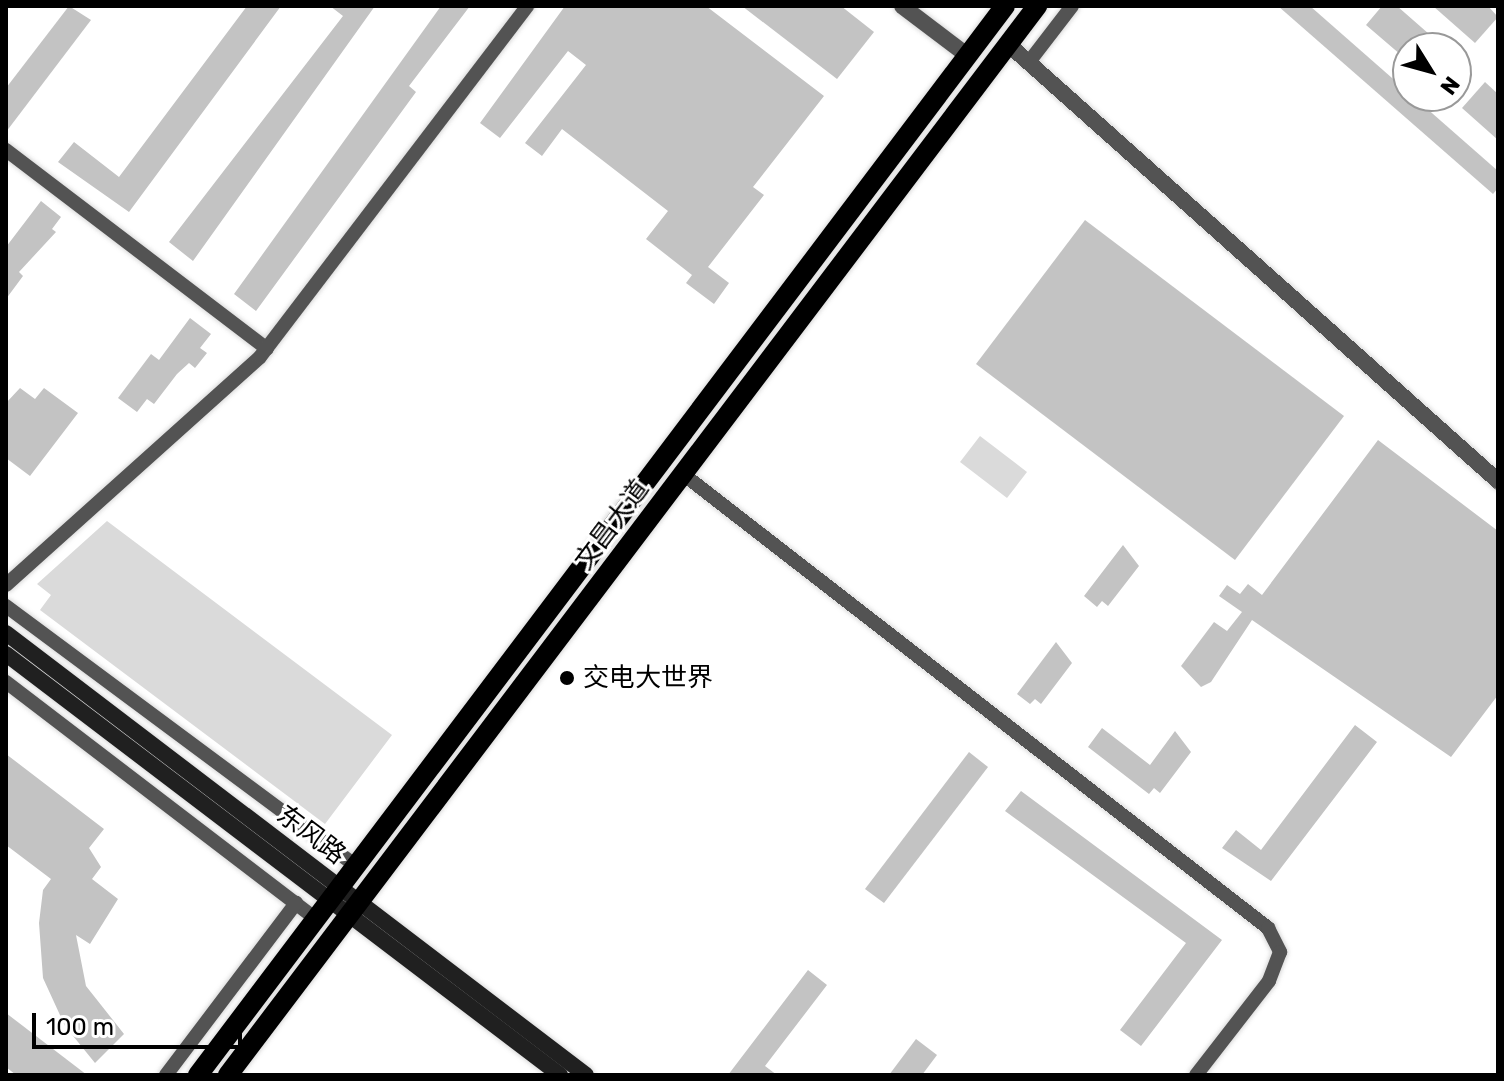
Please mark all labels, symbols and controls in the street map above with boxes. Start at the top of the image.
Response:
north arrow [1392,32,1472,112]
text: N [1434,71,1466,100]
street label: 文昌大道 [568,474,656,576]
place label: 交电大世界 [583,662,713,694]
marker: 交电大世界 [558,669,576,687]
street label: 东风路 [270,799,352,871]
scale bar [36,997,246,1047]
text: 100 m [46,1013,114,1041]

